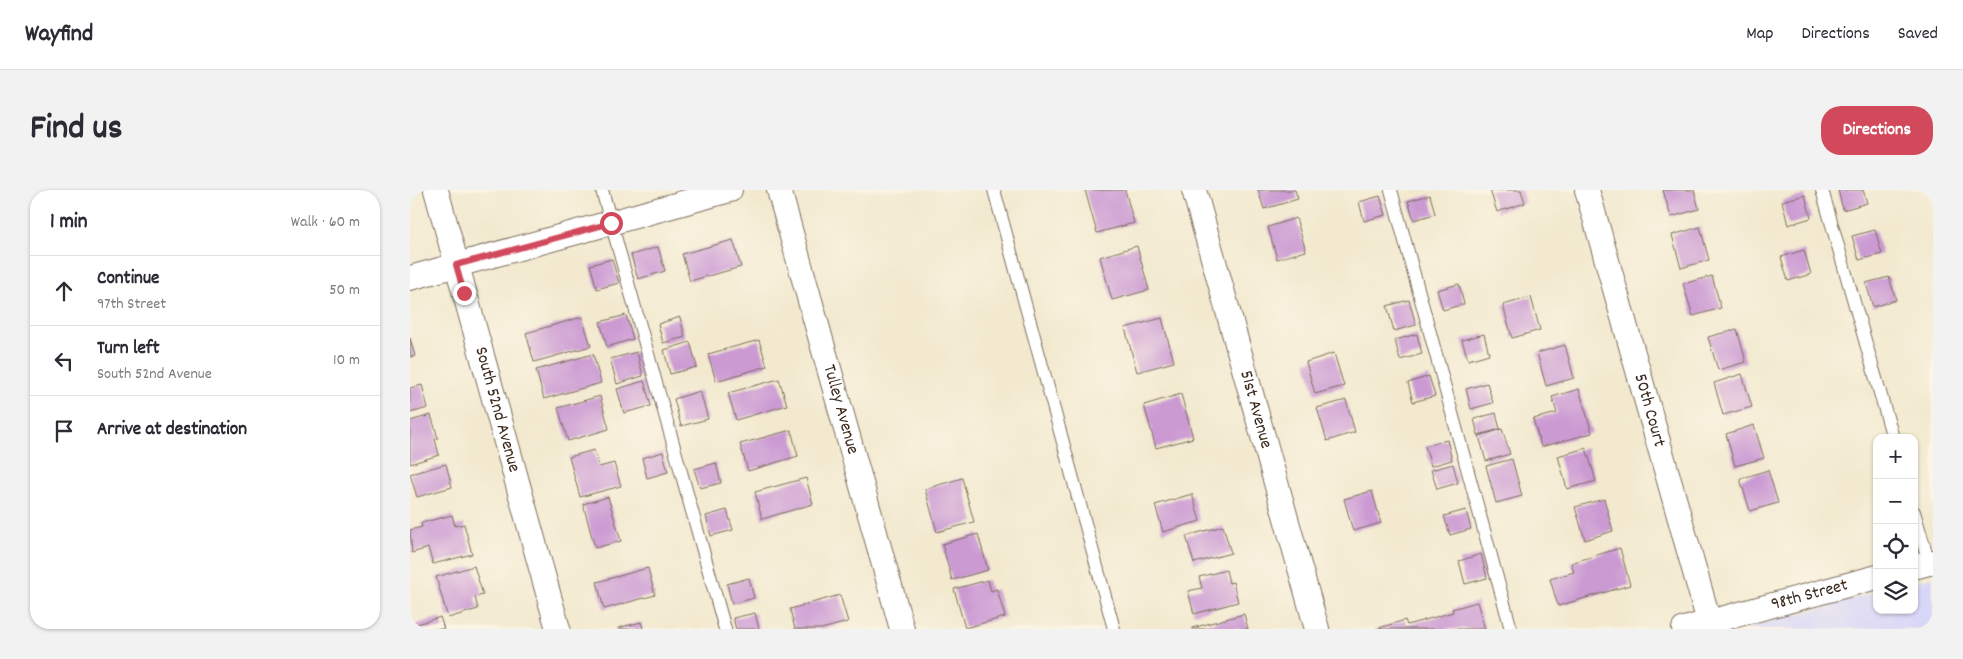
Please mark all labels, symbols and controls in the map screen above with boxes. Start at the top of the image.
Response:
text: Wayfind [25,18,93,52]
text: Map [1746,22,1773,47]
text: Directions [1801,22,1870,47]
text: Saved [1898,22,1938,47]
text: Find us [30,105,122,155]
button: Directions [1821,106,1933,155]
text: 1 min [50,208,87,238]
text: Walk · 60 m [291,211,360,234]
route start [600,212,623,235]
text: Continue [97,266,159,293]
icon: ahead [50,277,78,305]
text: 50 m [329,279,360,302]
route end [453,282,476,305]
text: 97th Street [97,293,166,316]
text: Turn left [97,336,160,363]
street label: South 52nd Avenue [468,344,526,475]
icon: left [50,347,78,375]
text: 10 m [333,349,360,372]
street label: Tulley Avenue [816,362,865,457]
text: South 52nd Avenue [97,363,212,386]
street label: 51st Avenue [1233,368,1278,451]
street label: 50th Court [1627,371,1672,450]
icon: arrive [50,417,78,445]
text: Arrive at destination [97,417,247,444]
map controls [1873,434,1918,614]
button: + [1873,434,1918,479]
button: − [1873,479,1918,524]
button: locate [1873,524,1918,569]
button: layers [1873,569,1918,614]
street label: 98th Street [1768,573,1851,617]

